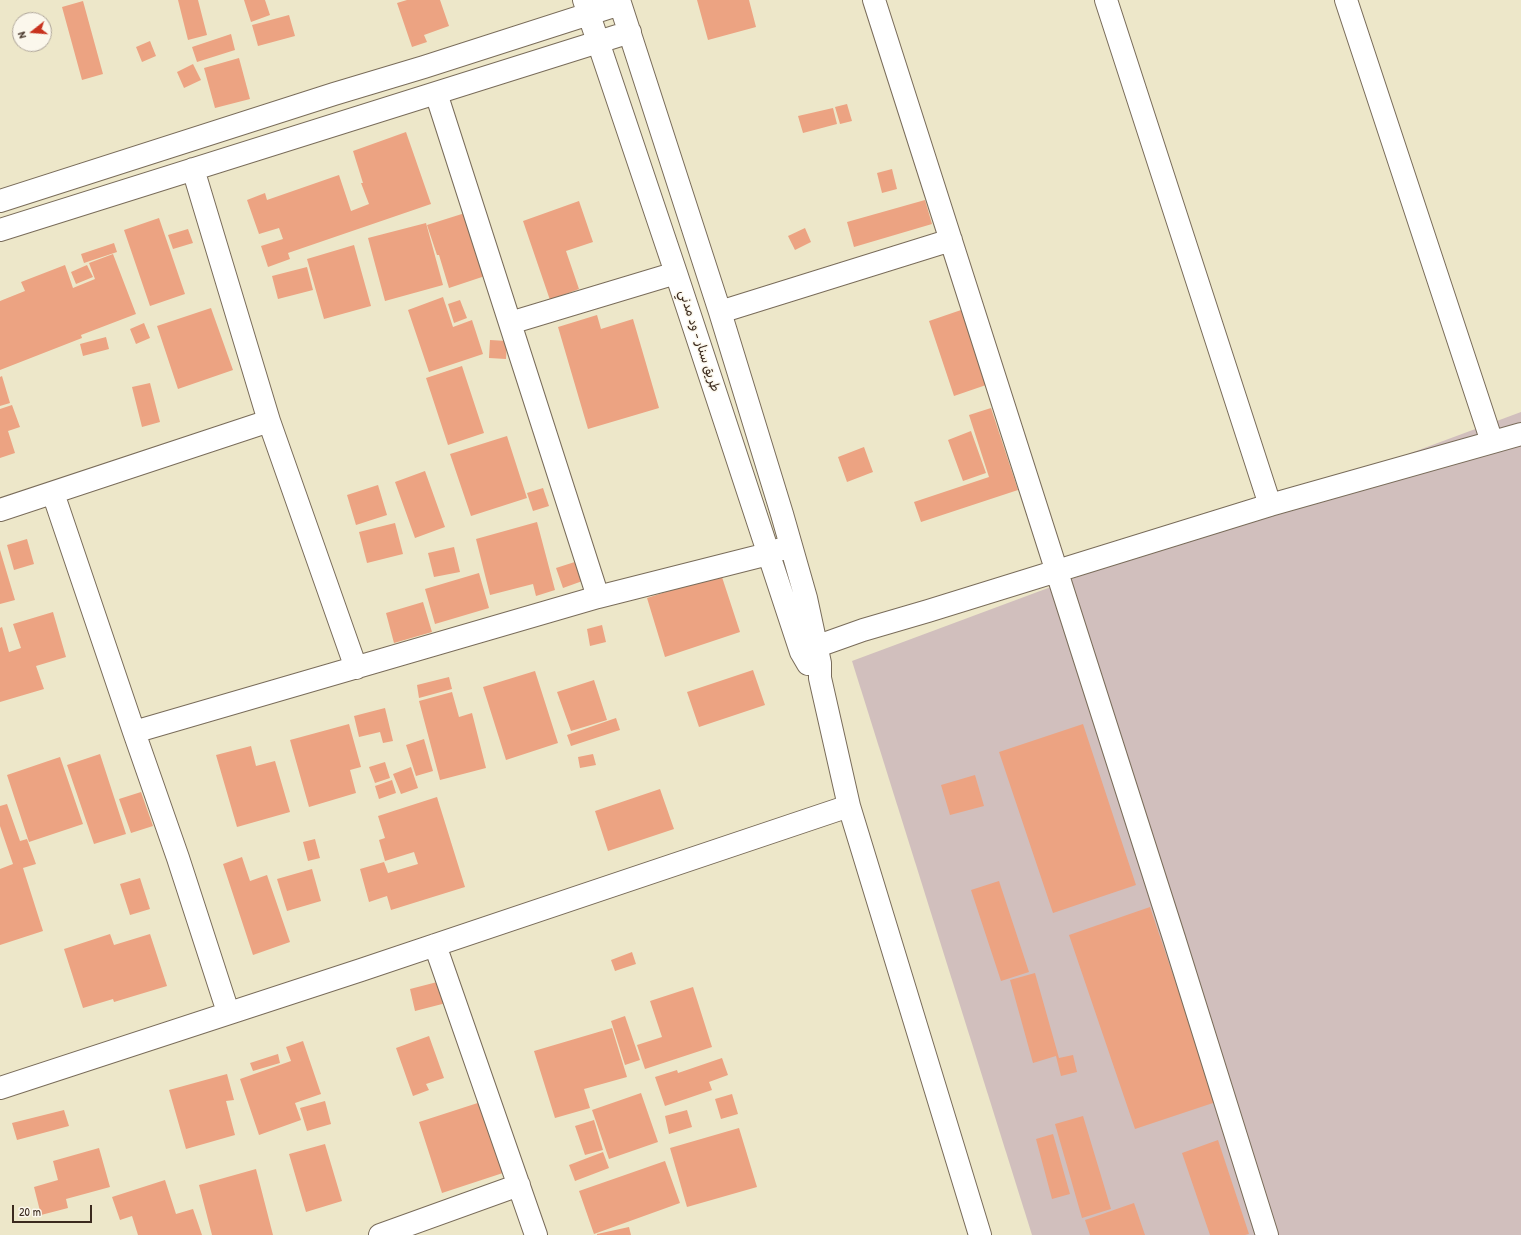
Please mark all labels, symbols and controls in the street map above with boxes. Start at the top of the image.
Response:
north arrow [12,12,52,52]
text: N [14,30,29,40]
street label: طريق سنار - ود مدني [675,288,723,394]
scale bar [14,1197,94,1223]
text: 20 m [19,1203,41,1220]

